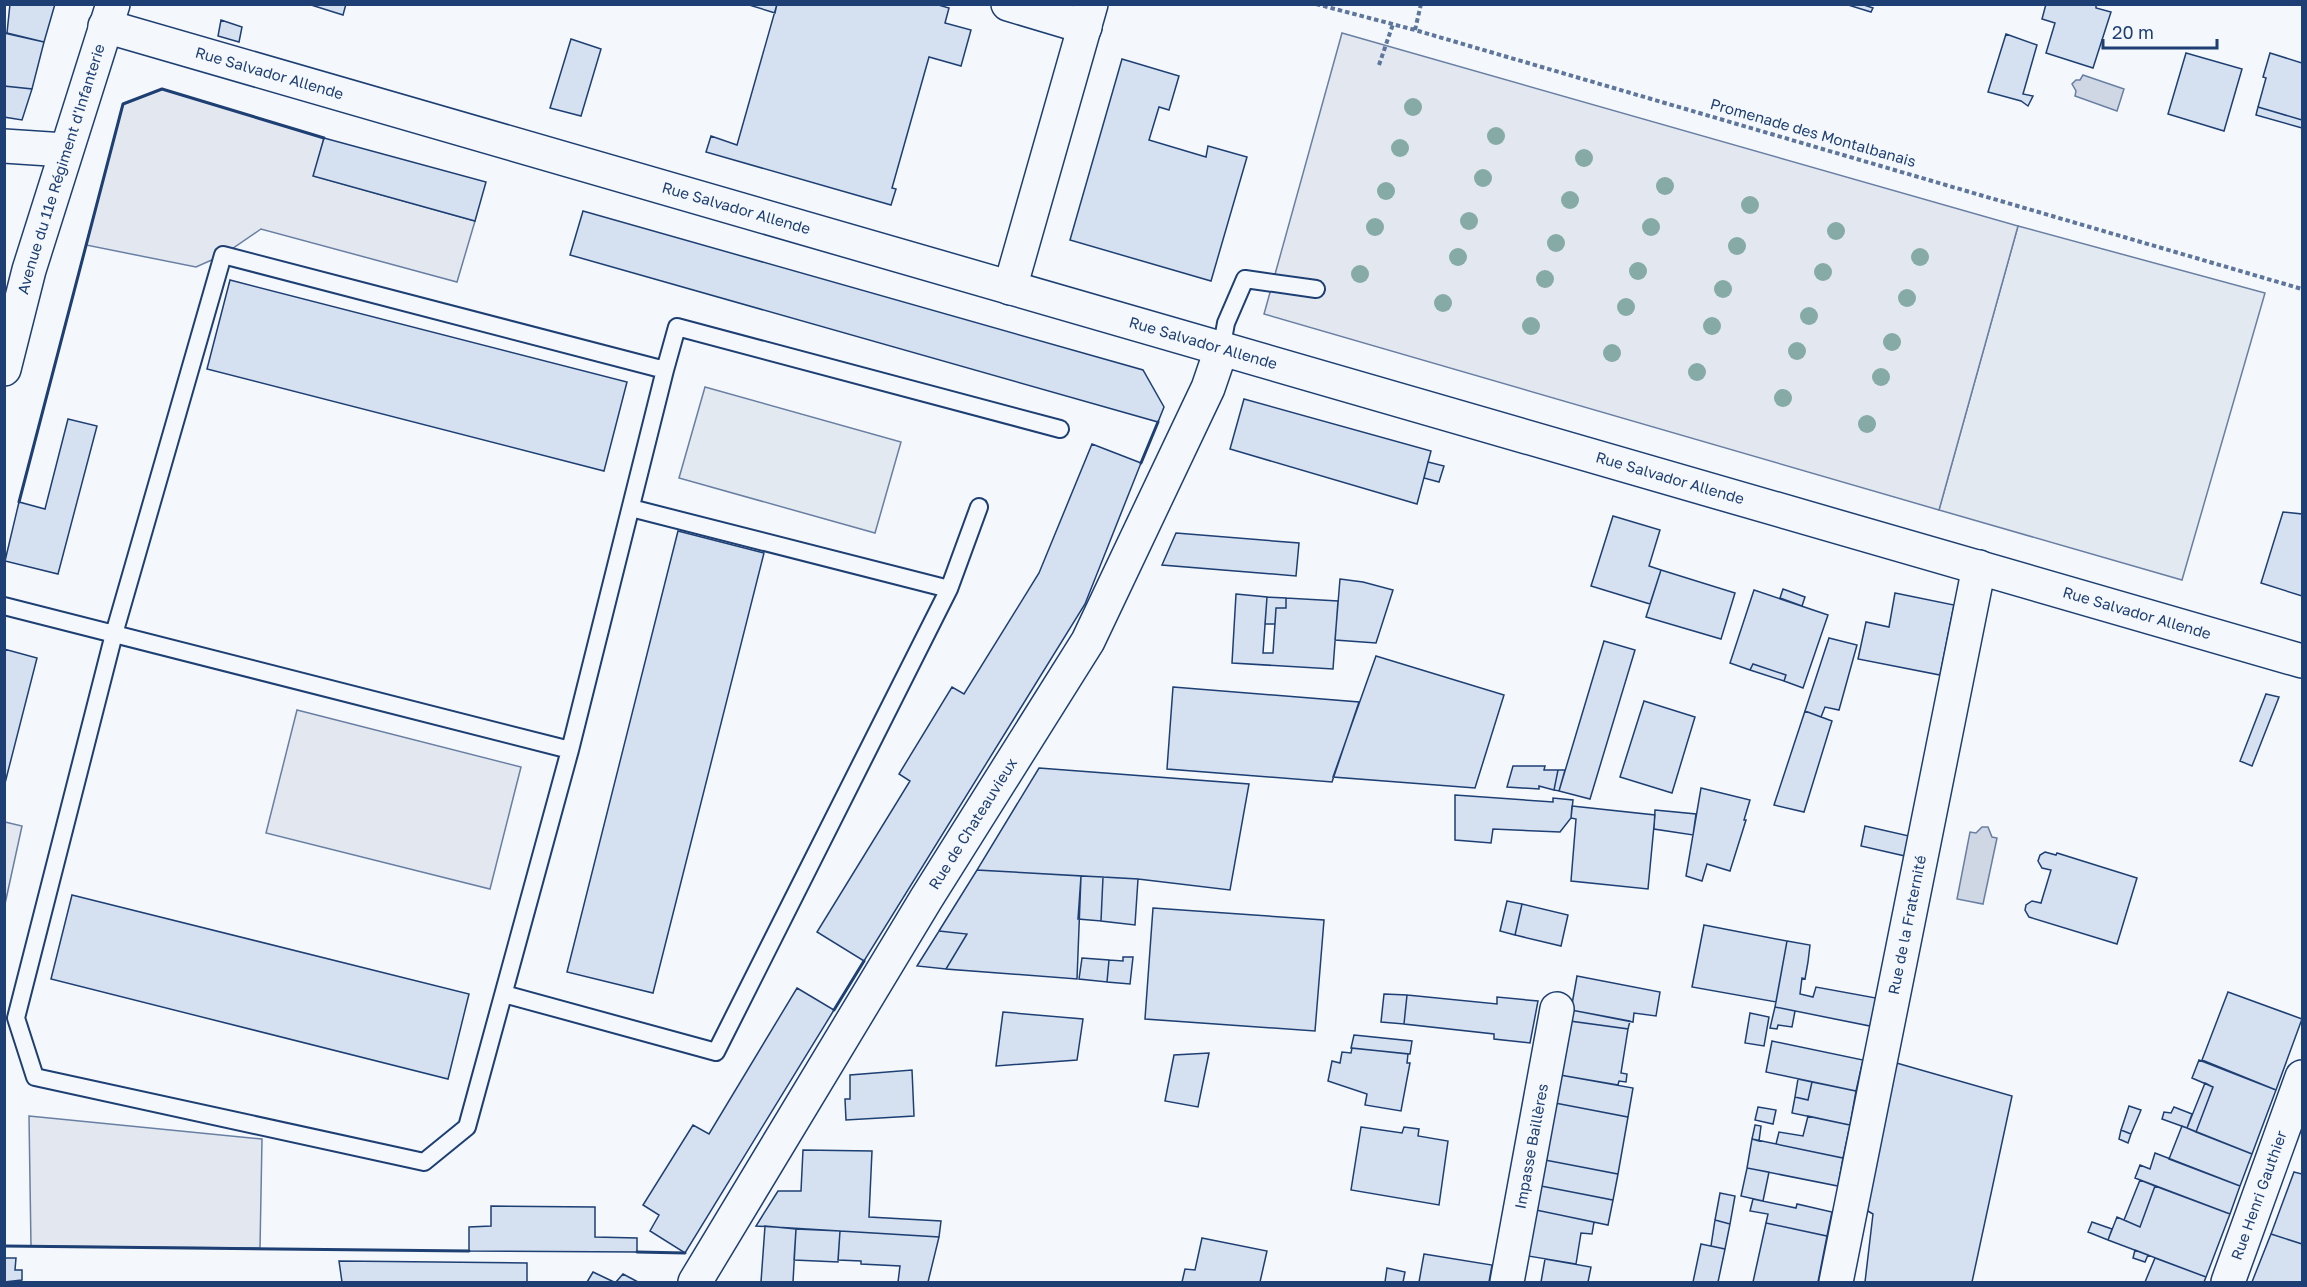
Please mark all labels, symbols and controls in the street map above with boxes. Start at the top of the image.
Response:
scale bar [2103,12,2217,50]
text: 20 m [2112,21,2154,43]
street label: Avenue du 11e Régiment d'Infanterie [13,41,108,296]
street label: Rue Salvador Allende [193,43,346,103]
street label: Promenade des Montalbanais [1708,94,1918,170]
street label: Rue Salvador Allende [660,178,813,238]
street label: Rue Salvador Allende [1127,312,1280,372]
street label: Rue Salvador Allende [1594,447,1747,507]
street label: Rue Salvador Allende [2061,582,2214,642]
street label: Rue de Chateauvieux [924,754,1020,892]
street label: Rue de la Fraternité [1884,853,1929,996]
street label: Impasse Baillères [1511,1082,1551,1210]
street label: Rue Henri Gauthier [2227,1128,2290,1262]

